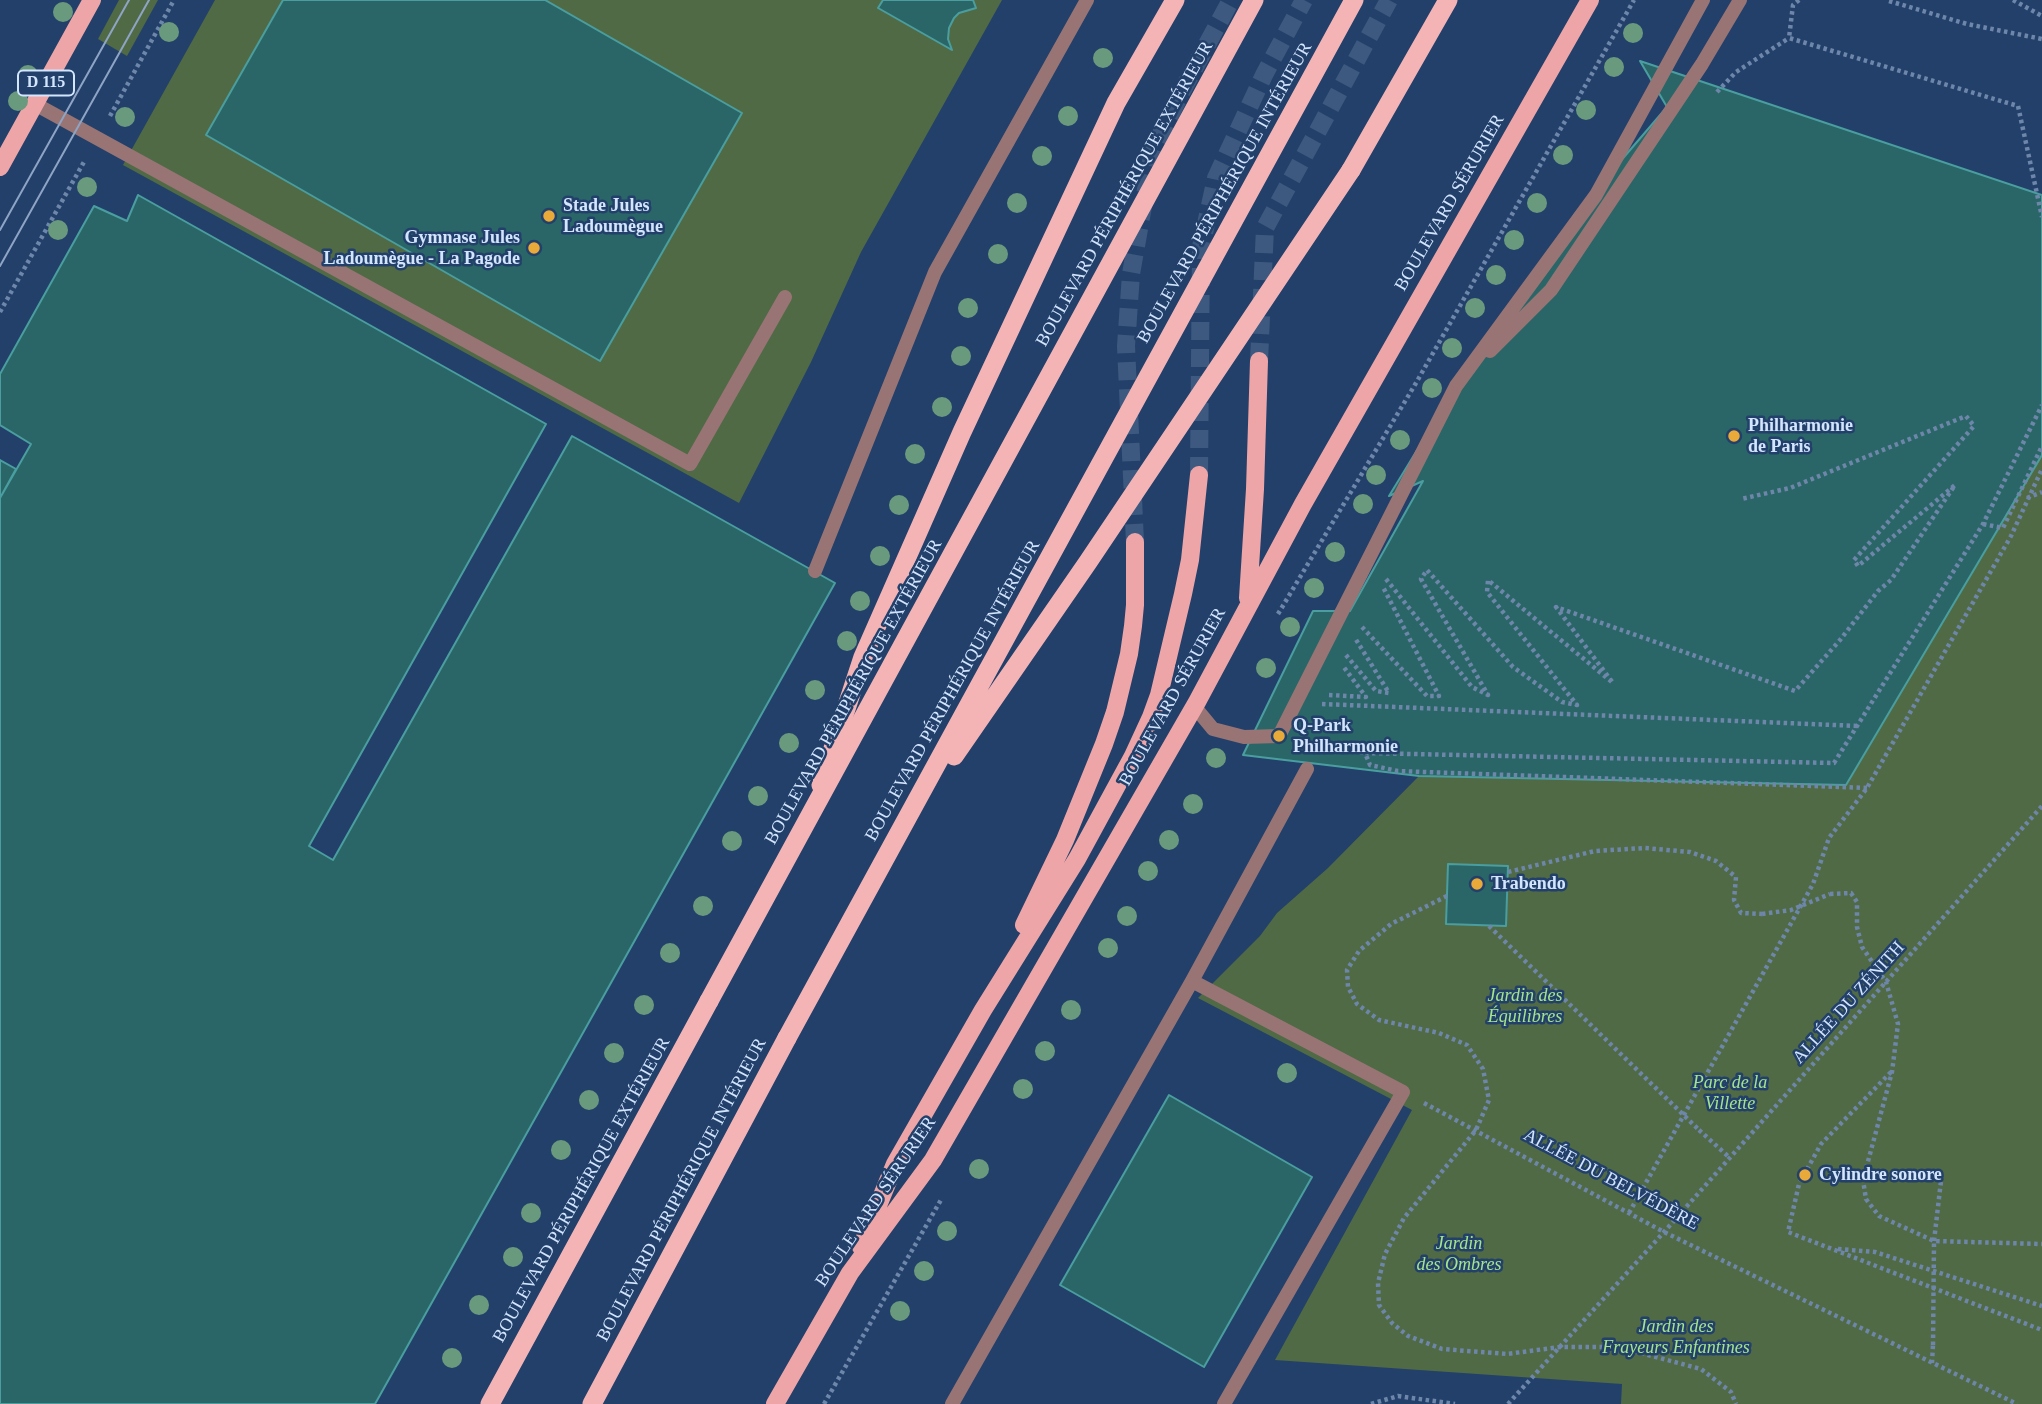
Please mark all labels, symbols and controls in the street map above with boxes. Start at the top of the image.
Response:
street label: BOULEVARD PÉRIPHÉRIQUE EXTÉRIEUR [1032,38,1218,350]
street label: BOULEVARD PÉRIPHÉRIQUE INTÉRIEUR [1133,39,1317,347]
road number: D 115 [18,71,74,96]
street label: BOULEVARD SÉRURIER [1391,111,1509,295]
place label: Stade Jules Ladoumègue [563,195,663,238]
marker: Stade Jules Ladoumègue [541,208,557,224]
place label: Gymnase Jules Ladoumègue - La Pagode [323,227,520,270]
marker: Gymnase Jules Ladoumègue - La Pagode [526,240,542,256]
place label: Philharmonie de Paris [1748,415,1853,458]
marker: Philharmonie de Paris [1726,428,1742,444]
street label: BOULEVARD PÉRIPHÉRIQUE EXTÉRIEUR [761,536,947,848]
street label: BOULEVARD PÉRIPHÉRIQUE INTÉRIEUR [861,537,1045,845]
street label: BOULEVARD SÉRURIER [1115,604,1231,790]
place label: Q-Park Philharmonie [1293,715,1398,758]
marker: Q-Park Philharmonie [1271,728,1287,744]
place label: Trabendo [1491,873,1566,895]
marker: Trabendo [1469,876,1485,892]
street label: ALLÉE DU ZÉNITH [1788,937,1910,1069]
park label: Jardin des Équilibres [1488,985,1562,1028]
street label: BOULEVARD PÉRIPHÉRIQUE EXTÉRIEUR [489,1034,675,1346]
street label: BOULEVARD PÉRIPHÉRIQUE INTÉRIEUR [592,1035,772,1345]
park label: Parc de la Villette [1693,1072,1767,1114]
street label: BOULEVARD SÉRURIER [811,1113,941,1291]
street label: ALLÉE DU BELVÉDÈRE [1520,1125,1702,1235]
place label: Cylindre sonore [1819,1164,1942,1186]
marker: Cylindre sonore [1797,1167,1813,1183]
park label: Jardin des Ombres [1417,1233,1501,1276]
park label: Jardin des Frayeurs Enfantines [1602,1316,1750,1358]

